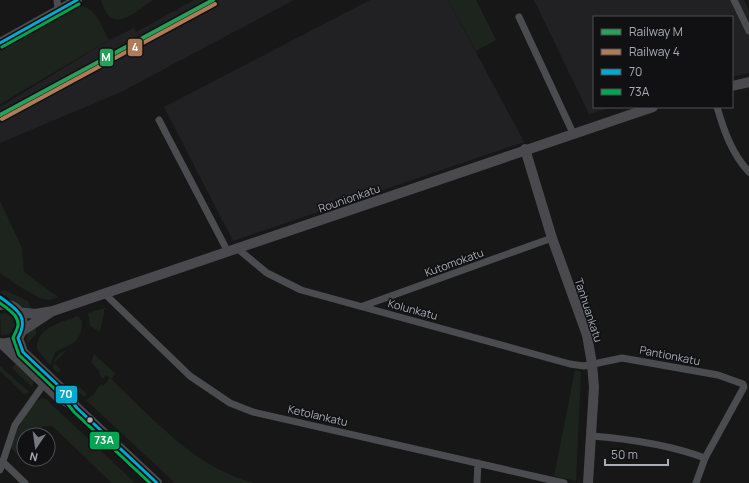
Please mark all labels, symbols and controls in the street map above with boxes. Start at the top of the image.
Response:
legend [593,16,733,108]
text: Railway M [629,23,683,40]
line badge: 4 [127,38,143,57]
text: 4 [132,39,139,54]
text: Railway 4 [629,43,680,60]
line badge: M [99,48,114,67]
text: M [101,49,111,64]
text: 70 [629,63,642,80]
text: 73A [629,83,650,100]
street label: Rounionkatu [316,180,382,216]
street label: Kutomokatu [422,244,486,280]
street label: Tanhuankatu [572,276,606,344]
street label: Kolunkatu [387,295,439,323]
street label: Pantionkatu [638,342,702,368]
line badge: 70 [55,385,78,404]
text: 70 [59,386,73,401]
street label: Ketolankatu [287,401,349,429]
unlabelled marker [85,415,95,425]
north arrow [16,427,56,467]
line badge: 73A [89,431,120,450]
text: 73A [94,432,114,447]
scale bar [605,441,668,467]
text: 50 m [611,446,638,463]
text: N [28,449,39,465]

